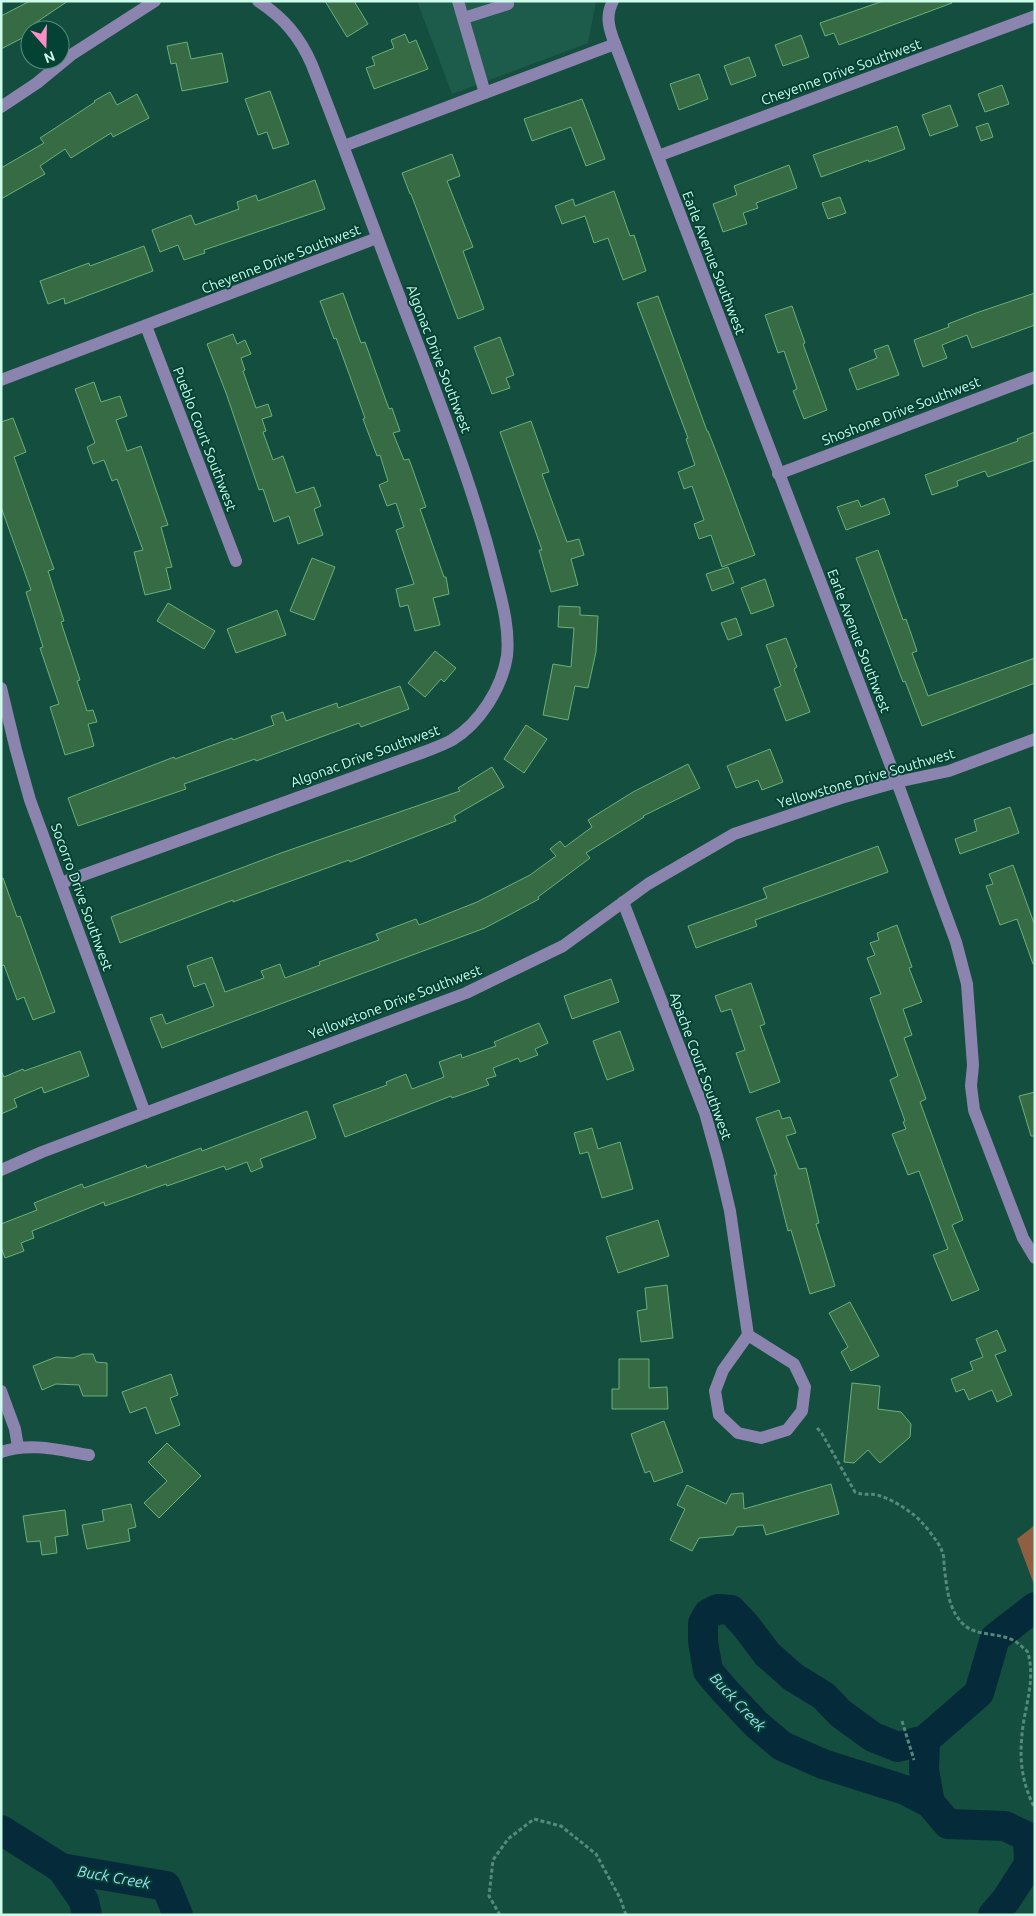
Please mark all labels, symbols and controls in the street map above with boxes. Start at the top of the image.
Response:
north arrow [20,20,70,70]
street label: Cheyenne Drive Southwest [759,35,924,108]
text: N [42,48,57,67]
street label: Earle Avenue Southwest [679,189,749,337]
street label: Cheyenne Drive Southwest [199,221,363,297]
street label: Algonac Drive Southwest [403,283,475,436]
street label: Pueblo Court Southwest [170,365,240,514]
street label: Shoshone Drive Southwest [820,373,983,449]
street label: Earle Avenue Southwest [824,567,894,715]
street label: Algonac Drive Southwest [288,721,442,790]
street label: Yellowstone Drive Southwest [775,745,957,811]
street label: Socorro Drive Southwest [48,821,116,973]
street label: Yellowstone Drive Southwest [306,961,484,1042]
street label: Apache Court Southwest [667,990,735,1142]
water label: Buck Creek [707,1669,769,1735]
water label: Buck Creek [76,1862,152,1892]

